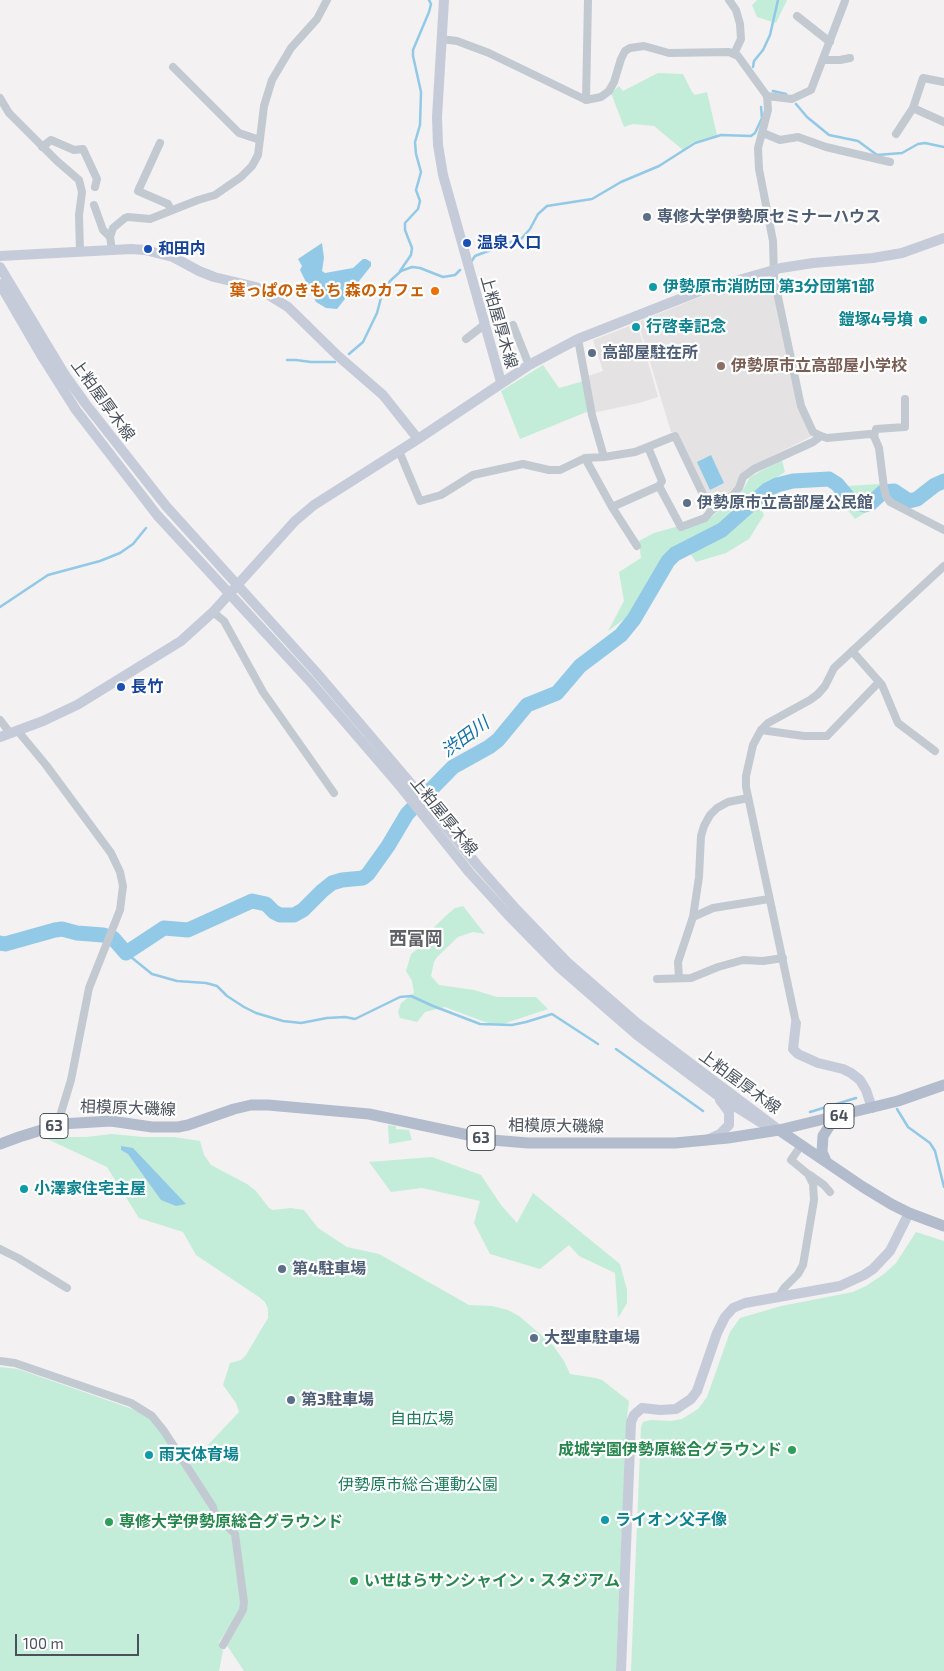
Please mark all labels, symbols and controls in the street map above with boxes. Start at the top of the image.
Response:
place label: 専修大学伊勢原セミナーハウス [657,207,881,227]
marker: 専修大学伊勢原セミナーハウス [641,211,653,223]
place label: 温泉入口 [477,233,541,253]
marker: 温泉入口 [461,237,473,249]
place label: 和田内 [158,239,206,259]
marker: 和田内 [142,243,154,255]
street label: 上粕屋厚木線 [477,273,521,371]
place label: 伊勢原市消防団 第3分団第1部 [663,277,874,297]
place label: 葉っぱのきもち 森のカフェ [230,281,425,301]
marker: 伊勢原市消防団 第3分団第1部 [647,281,659,293]
marker: 葉っぱのきもち 森のカフェ [429,285,441,297]
place label: 鎧塚4号墳 [839,310,913,330]
marker: 鎧塚4号墳 [917,314,929,326]
place label: 行啓幸記念 [646,317,726,337]
marker: 行啓幸記念 [630,321,642,333]
place label: 高部屋駐在所 [602,343,698,363]
marker: 高部屋駐在所 [586,347,598,359]
street label: 上粕屋厚木線 [67,356,139,444]
place label: 伊勢原市立高部屋小学校 [731,356,907,376]
marker: 伊勢原市立高部屋小学校 [715,360,727,372]
place label: 伊勢原市立高部屋公民館 [697,493,873,513]
marker: 伊勢原市立高部屋公民館 [681,497,693,509]
place label: 長竹 [131,677,163,697]
marker: 長竹 [115,681,127,693]
water label: 渋田川 [437,712,493,762]
street label: 上粕屋厚木線 [406,773,482,859]
district label: 西富岡 [389,928,443,950]
street label: 上粕屋厚木線 [696,1046,784,1118]
street label: 相模原大磯線 [80,1097,176,1119]
road number: 64 [824,1104,854,1128]
road number: 63 [40,1114,68,1138]
street label: 相模原大磯線 [508,1116,604,1136]
road number: 63 [467,1126,495,1150]
place label: 小澤家住宅主屋 [34,1179,146,1199]
marker: 小澤家住宅主屋 [18,1183,30,1195]
place label: 第4駐車場 [292,1259,366,1279]
marker: 第4駐車場 [276,1263,288,1275]
place label: 大型車駐車場 [544,1328,640,1348]
marker: 大型車駐車場 [528,1332,540,1344]
place label: 第3駐車場 [301,1390,374,1410]
marker: 第3駐車場 [285,1394,297,1406]
park label: 自由広場 [390,1409,454,1429]
place label: 成城学園伊勢原総合グラウンド [558,1440,782,1460]
marker: 成城学園伊勢原総合グラウンド [786,1444,798,1456]
place label: 雨天体育場 [159,1445,239,1465]
marker: 雨天体育場 [143,1449,155,1461]
park label: 伊勢原市総合運動公園 [338,1475,498,1495]
place label: ライオン父子像 [615,1510,727,1530]
place label: 専修大学伊勢原総合グラウンド [119,1512,343,1532]
marker: ライオン父子像 [599,1514,611,1526]
marker: 専修大学伊勢原総合グラウンド [103,1516,115,1528]
place label: いせはらサンシャイン・スタジアム [364,1571,620,1591]
marker: いせはらサンシャイン・スタジアム [348,1575,360,1587]
scale bar [18,1624,141,1656]
text: 100 m [23,1634,64,1652]

